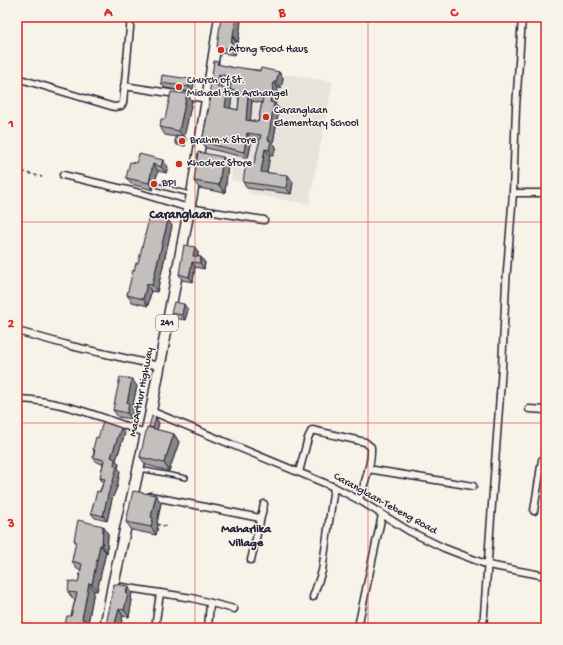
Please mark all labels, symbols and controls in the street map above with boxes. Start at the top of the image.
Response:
text: A [103,6,113,21]
text: B [278,6,287,21]
text: C [449,6,459,21]
place label: Atong Food Haus [229,44,308,56]
marker: Atong Food Haus [216,45,226,55]
place label: Church of St. Michael the Archangel [187,74,288,100]
marker: Church of St. Michael the Archangel [174,82,184,92]
place label: Caranglaan Elementary School [274,105,359,130]
marker: Caranglaan Elementary School [261,112,271,122]
text: 1 [7,117,14,132]
place label: Brahm-X Store [189,135,256,147]
marker: Brahm-X Store [177,136,187,146]
place label: Khodrec Store [187,158,252,170]
marker: Khodrec Store [174,159,184,169]
place label: BPI [161,178,177,190]
marker: BPI [149,179,159,189]
district label: Caranglaan [148,208,213,223]
road number: 241 [156,315,178,331]
text: 2 [8,317,15,332]
street label: MacArthur Highway [127,346,157,438]
street label: Caranglaan-Tebeng Road [331,471,440,538]
text: 3 [7,517,15,532]
district label: Maharlika Village [221,523,272,551]

